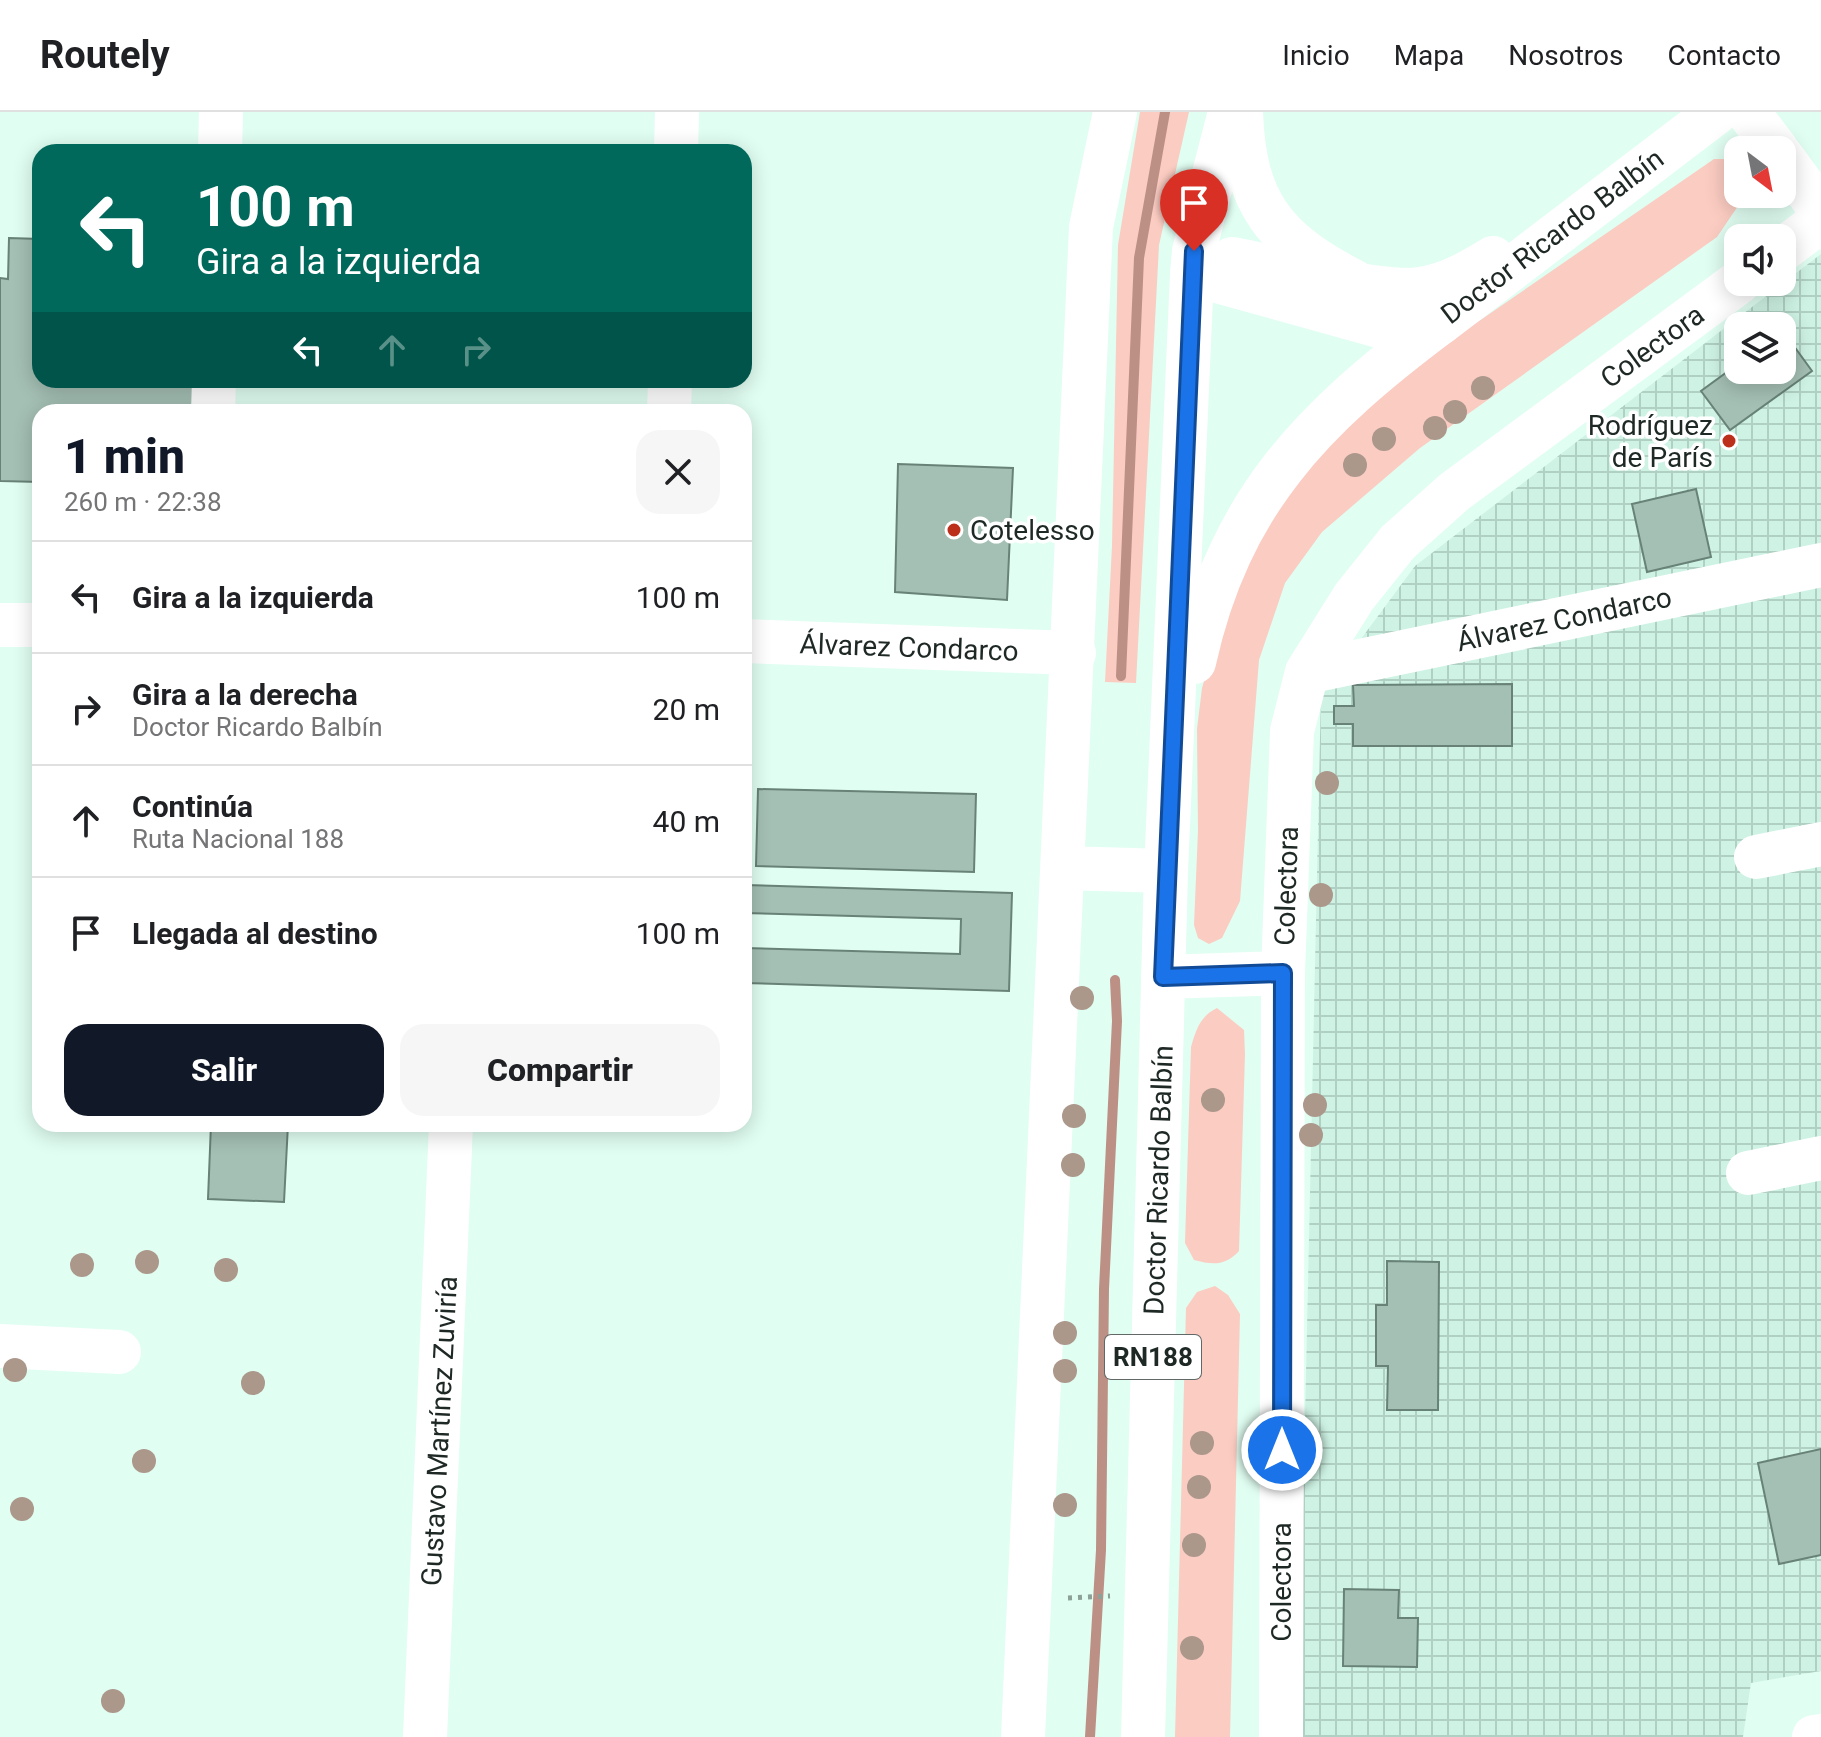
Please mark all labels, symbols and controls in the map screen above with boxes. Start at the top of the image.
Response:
text: Routely [40,33,170,77]
text: Inicio [1282,39,1350,72]
text: Mapa [1394,39,1464,72]
text: Nosotros [1508,39,1623,72]
text: Contacto [1667,39,1781,72]
north arrow [1724,136,1796,208]
map controls [1724,136,1796,384]
street label: Doctor Ricardo Balbín [1435,142,1670,331]
pin [1160,169,1228,251]
text: 100 m [196,174,355,240]
icon: left [64,176,168,280]
icon: arrive [1172,181,1216,225]
button: sound [1724,224,1796,296]
text: Gira a la izquierda [196,241,481,283]
street label: Colectora [1594,298,1710,395]
button: layers [1724,312,1796,384]
icon: left [286,328,330,372]
icon: ahead [370,328,414,372]
icon: right [454,328,498,372]
place label: Rodríguez de París [1588,409,1713,474]
text: 1 min [64,428,185,485]
button: close [636,430,720,514]
marker: Rodríguez de París [1720,432,1738,450]
text: 260 m · 22:38 [64,487,222,517]
place label: Cotelesso [970,514,1095,547]
marker: Cotelesso [945,521,963,539]
icon: left [64,575,108,619]
text: Gira a la izquierda [132,580,374,615]
text: 100 m [636,580,720,615]
street label: Álvarez Condarco [1454,581,1675,658]
street label: Álvarez Condarco [799,627,1019,668]
text: Gira a la derecha [132,677,358,712]
icon: right [64,687,108,731]
text: 20 m [653,692,720,727]
text: Doctor Ricardo Balbín [132,712,383,742]
text: Continúa [132,789,253,824]
icon: ahead [64,799,108,843]
text: 40 m [653,804,720,839]
text: Ruta Nacional 188 [132,824,344,854]
street label: Colectora [1268,826,1305,946]
icon: arrive [64,911,108,955]
text: Llegada al destino [132,916,378,951]
text: 100 m [636,916,720,951]
button: Salir [64,1024,384,1116]
button: Compartir [400,1024,720,1116]
street label: Doctor Ricardo Balbín [1137,1045,1180,1315]
street label: Gustavo Martínez Zuviría [415,1275,464,1587]
road number: RN188 [1105,1335,1201,1379]
position arrow [1240,1408,1324,1492]
street label: Colectora [1265,1522,1298,1642]

